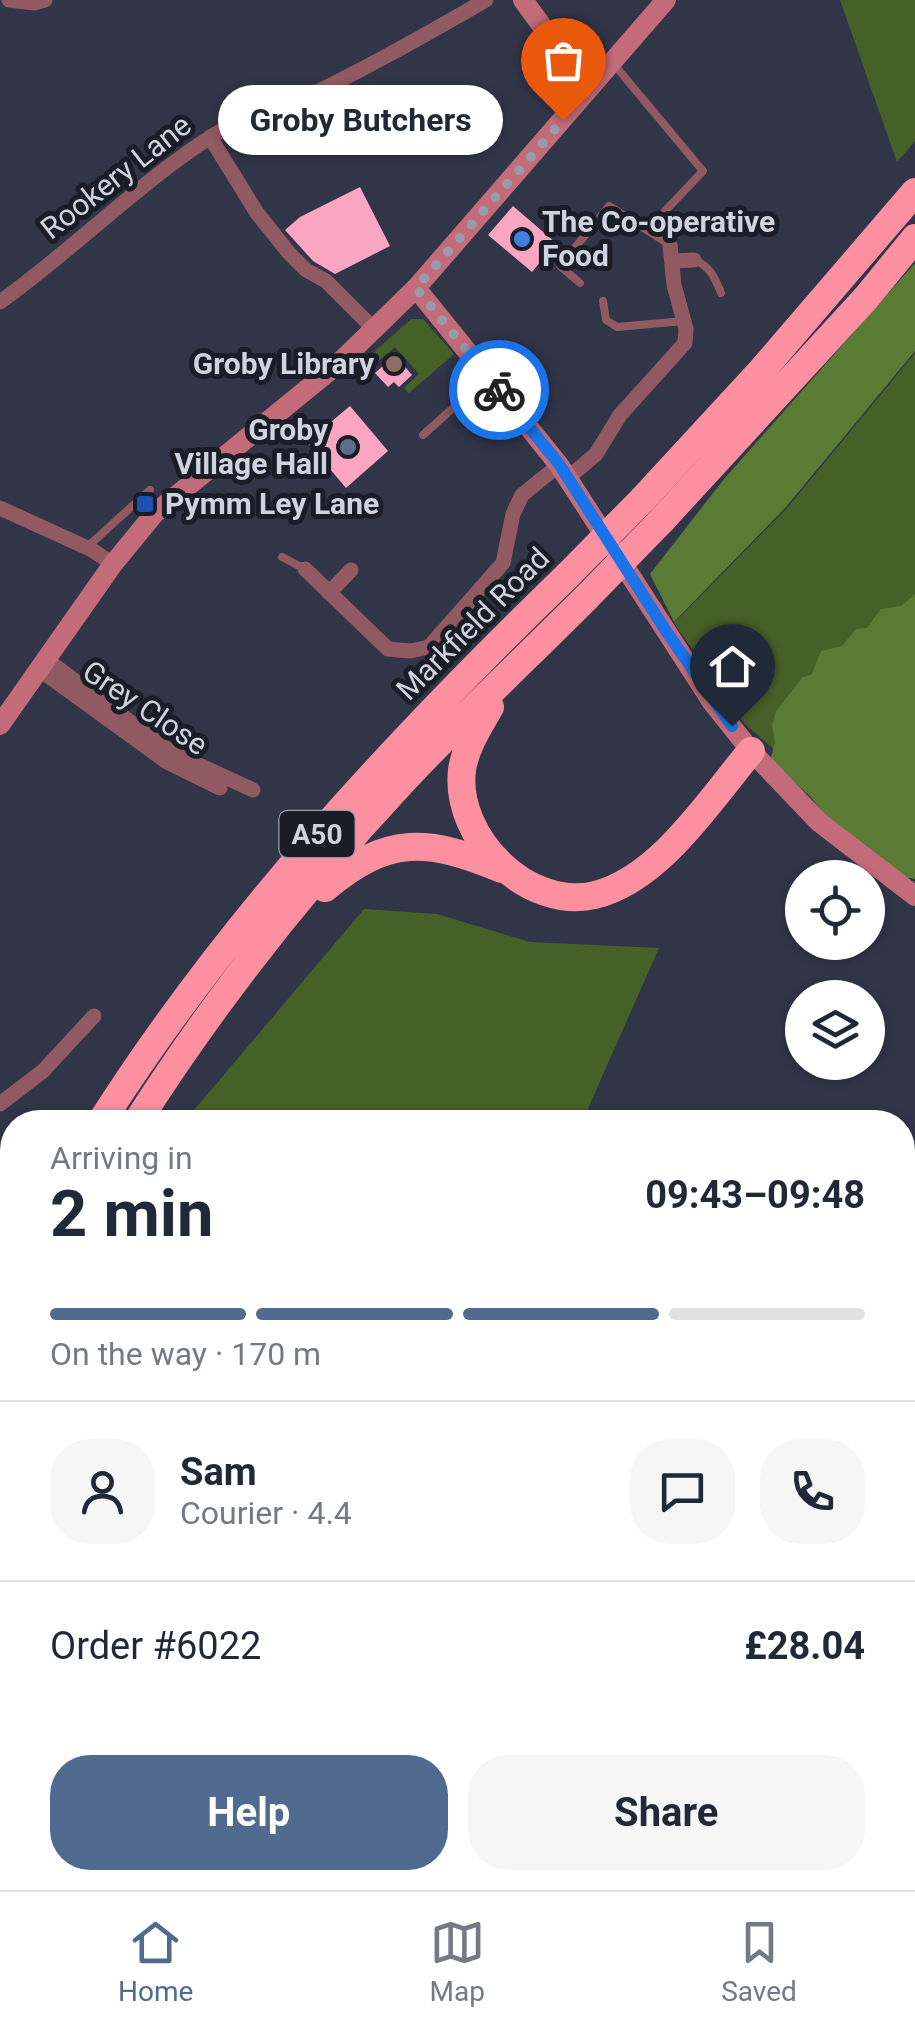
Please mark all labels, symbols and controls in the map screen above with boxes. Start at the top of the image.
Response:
pin [521,18,606,121]
icon: bag [536,33,591,88]
callout: Groby Butchers [218,85,503,155]
text: Groby Butchers [249,101,472,139]
street label: Rookery Lane [34,107,198,246]
place label: The Co-operative Food [542,204,775,273]
marker: The Co-operative Food [511,228,533,250]
courier [449,340,549,440]
place label: Groby Library [193,346,375,381]
marker: Groby Library [383,353,405,375]
icon: bike [472,363,527,418]
place label: Groby Village Hall [175,412,329,481]
marker: Groby Village Hall [337,436,359,458]
place label: Pymm Ley Lane [165,486,379,521]
marker: Pymm Ley Lane [134,493,156,515]
street label: Markfield Road [389,540,556,707]
pin [690,624,775,727]
icon: home [705,639,760,694]
street label: Grey Close [76,653,214,762]
road number: A50 [280,811,354,857]
map controls [785,860,885,1080]
button: locate [785,860,885,960]
button: layers [785,980,885,1080]
text: Arriving in [50,1139,193,1177]
text: 09:43–09:48 [645,1173,865,1217]
text: 2 min [50,1176,213,1252]
text: On the way · 170 m [50,1335,321,1373]
button: person [50,1439,155,1544]
button: chat [630,1439,735,1544]
button: phone [760,1439,865,1544]
text: Sam [180,1450,257,1494]
text: Courier · 4.4 [180,1494,352,1532]
text: Order #6022 [50,1624,261,1668]
text: £28.04 [744,1624,865,1668]
button: Help [50,1755,448,1870]
button: Share [468,1755,865,1870]
tab: Home [118,1915,193,2008]
tab: Map [430,1915,485,2008]
tab: Saved [721,1915,797,2008]

